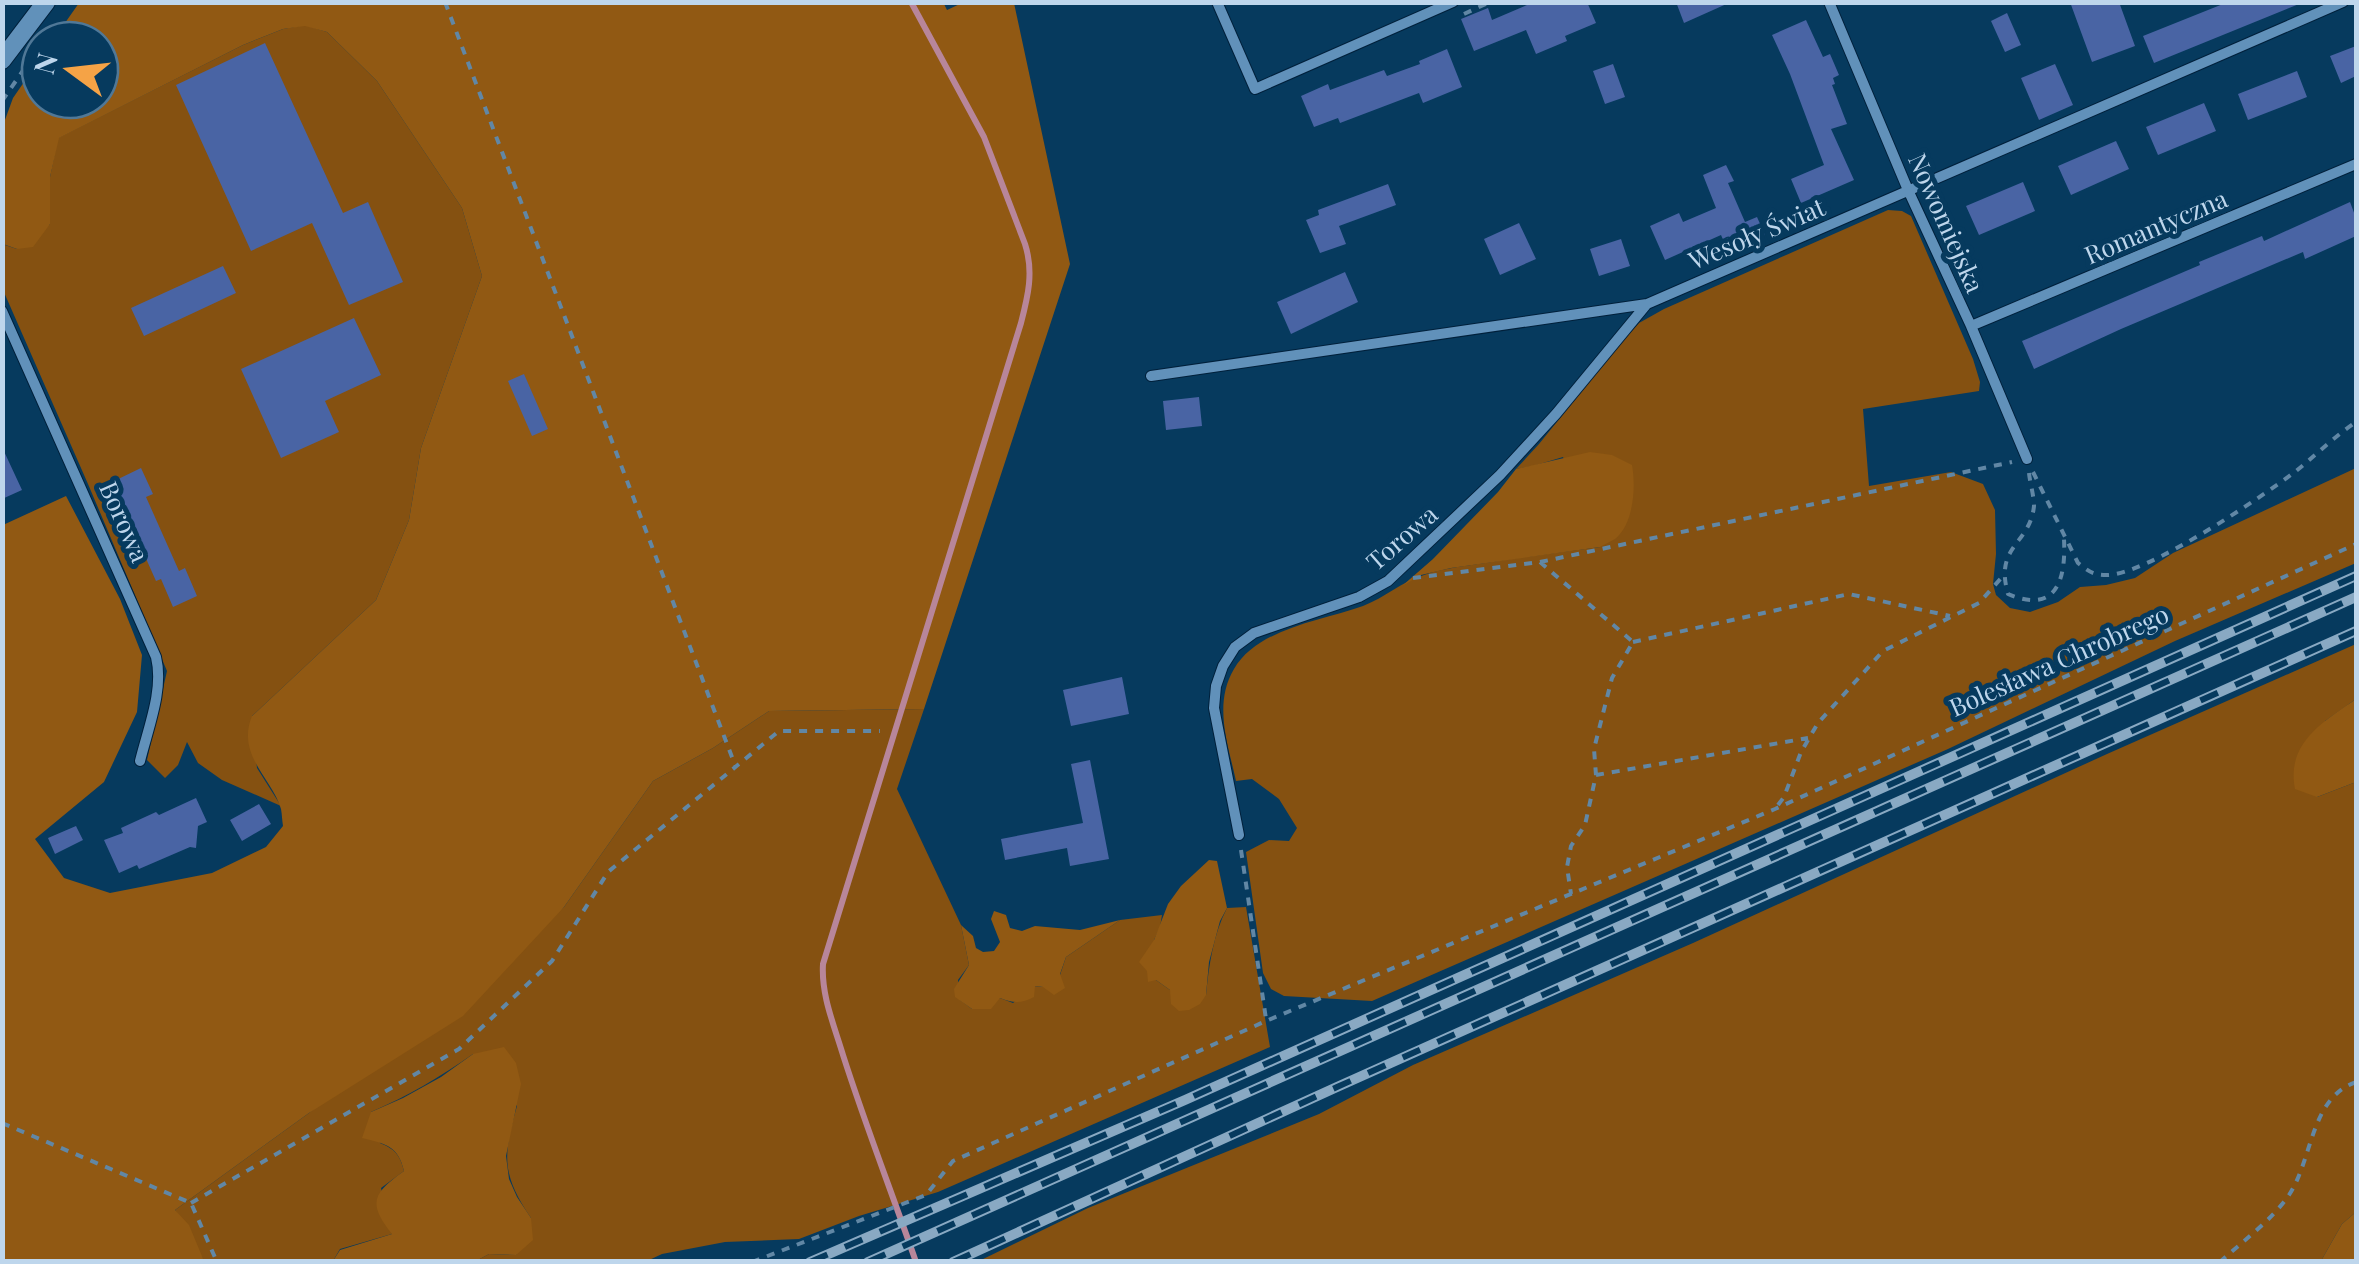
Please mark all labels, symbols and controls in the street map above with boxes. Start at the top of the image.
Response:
north arrow [20,20,120,120]
text: N [24,49,65,78]
street label: Nowomiejska [1902,147,1993,298]
street label: Romantyczna [2079,180,2232,271]
street label: Wesoły Świat [1682,189,1831,277]
street label: Borowa [93,476,158,567]
street label: Torowa [1359,497,1444,577]
street label: Bolesława Chrobrego [1943,596,2173,723]

